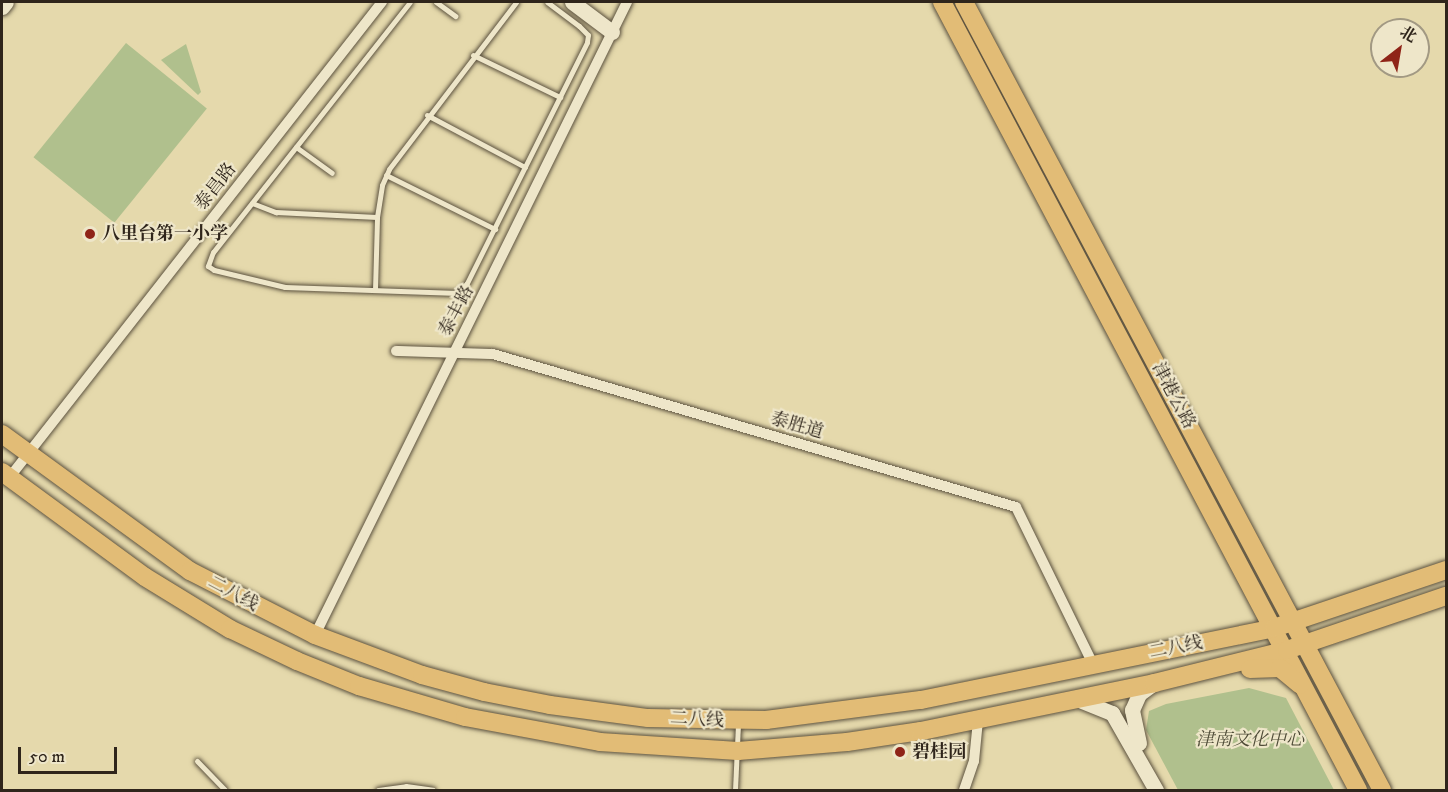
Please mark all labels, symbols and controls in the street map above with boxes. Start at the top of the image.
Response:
north arrow [1370,18,1430,78]
text: 北 [1396,22,1420,47]
street label: 泰昌路 [191,159,241,215]
place label: 八里台第一小学 [102,223,228,245]
marker: 八里台第一小学 [83,227,97,241]
street label: 泰丰路 [435,282,479,340]
street label: 津港公路 [1147,359,1199,433]
street label: 泰胜道 [768,408,826,444]
street label: 二八线 [204,572,262,616]
street label: 二八线 [1147,632,1205,664]
street label: 二八线 [669,708,725,732]
park label: 津南文化中心 [1196,729,1304,751]
scale bar [21,735,120,773]
place label: 碧桂园 [912,741,966,763]
marker: 碧桂园 [893,745,907,759]
text: 50 m [29,746,65,768]

